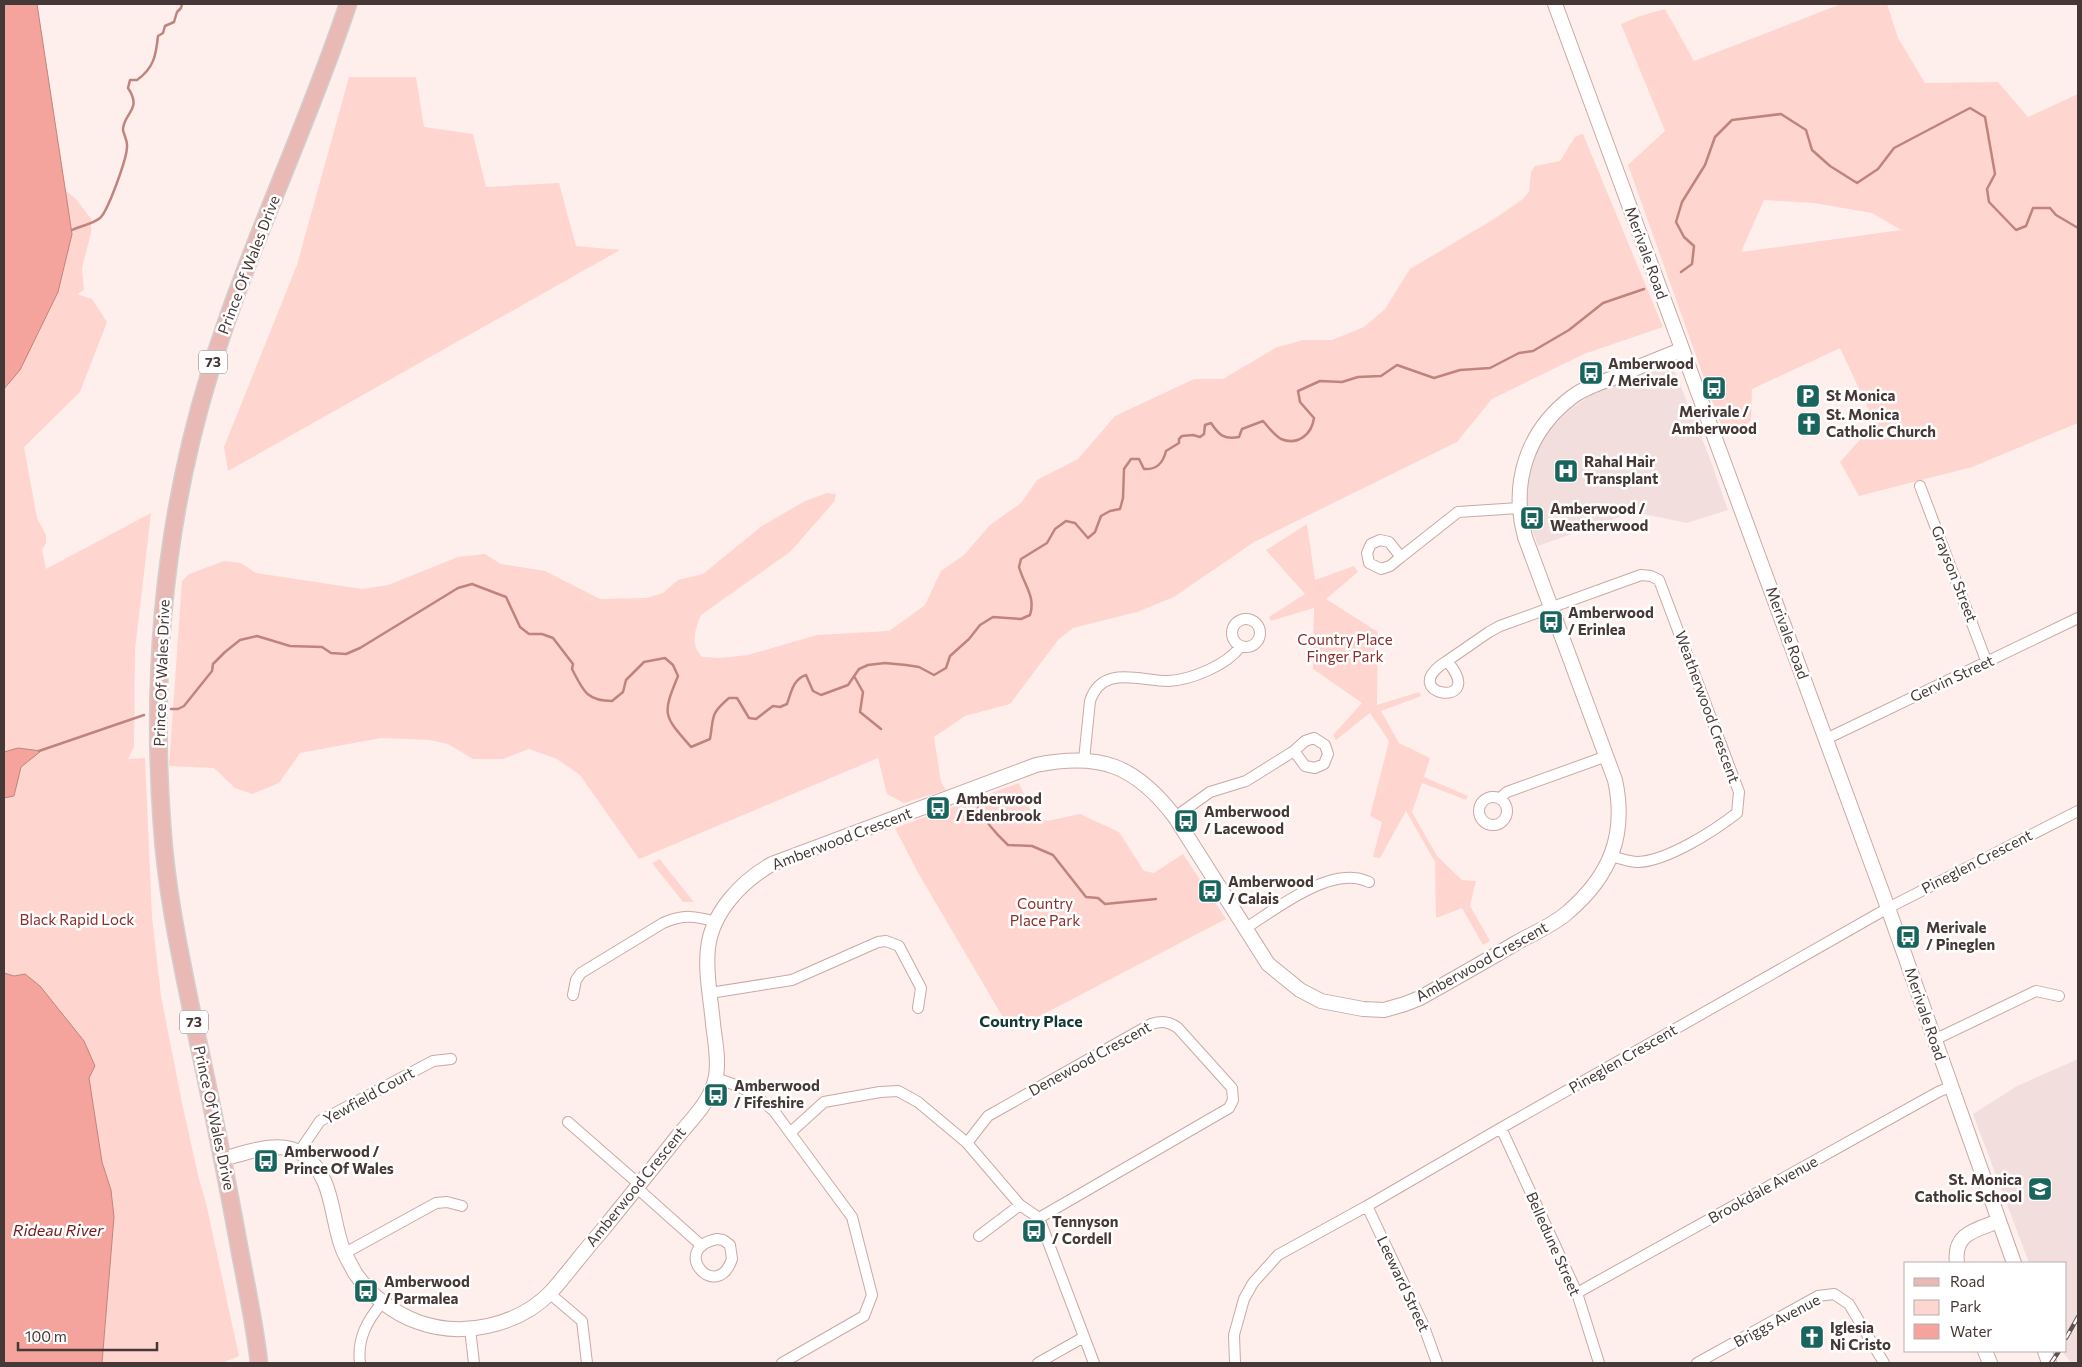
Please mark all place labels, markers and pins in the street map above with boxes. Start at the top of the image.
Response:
place label: Amberwood / Merivale [1608,354,1694,389]
bus stop icon: Amberwood / Merivale [1578,360,1604,386]
bus stop icon: Merivale / Amberwood [1701,375,1727,401]
parking icon: St Monica [1795,383,1821,409]
place label: St Monica [1826,386,1896,404]
place label: Merivale / Amberwood [1671,402,1757,437]
place label: St. Monica Catholic Church [1826,405,1936,440]
church icon: St. Monica Catholic Church [1796,411,1822,437]
place label: Rahal Hair Transplant [1584,452,1658,487]
hospital icon: Rahal Hair Transplant [1553,458,1579,484]
place label: Amberwood / Weatherwood [1550,499,1648,534]
bus stop icon: Amberwood / Weatherwood [1519,505,1545,531]
place label: Amberwood / Erinlea [1568,603,1654,638]
bus stop icon: Amberwood / Erinlea [1538,609,1564,635]
place label: Amberwood / Edenbrook [956,789,1042,824]
bus stop icon: Amberwood / Edenbrook [925,795,951,821]
place label: Amberwood / Lacewood [1204,802,1290,837]
bus stop icon: Amberwood / Lacewood [1173,808,1199,834]
place label: Amberwood / Calais [1228,872,1314,907]
bus stop icon: Amberwood / Calais [1197,878,1223,904]
place label: Merivale / Pineglen [1926,918,1995,953]
bus stop icon: Merivale / Pineglen [1895,924,1921,950]
place label: Amberwood / Fifeshire [734,1076,820,1111]
bus stop icon: Amberwood / Fifeshire [703,1082,729,1108]
place label: Amberwood / Prince Of Wales [284,1142,394,1177]
bus stop icon: Amberwood / Prince Of Wales [253,1148,279,1174]
place label: St. Monica Catholic School [1915,1170,2022,1205]
school or university icon: St. Monica Catholic School [2027,1176,2053,1202]
place label: Tennyson / Cordell [1052,1212,1118,1247]
bus stop icon: Tennyson / Cordell [1021,1218,1047,1244]
place label: Amberwood / Parmalea [384,1272,470,1307]
bus stop icon: Amberwood / Parmalea [353,1278,379,1304]
place label: Iglesia Ni Cristo [1830,1318,1891,1353]
church icon: Iglesia Ni Cristo [1799,1324,1825,1350]

